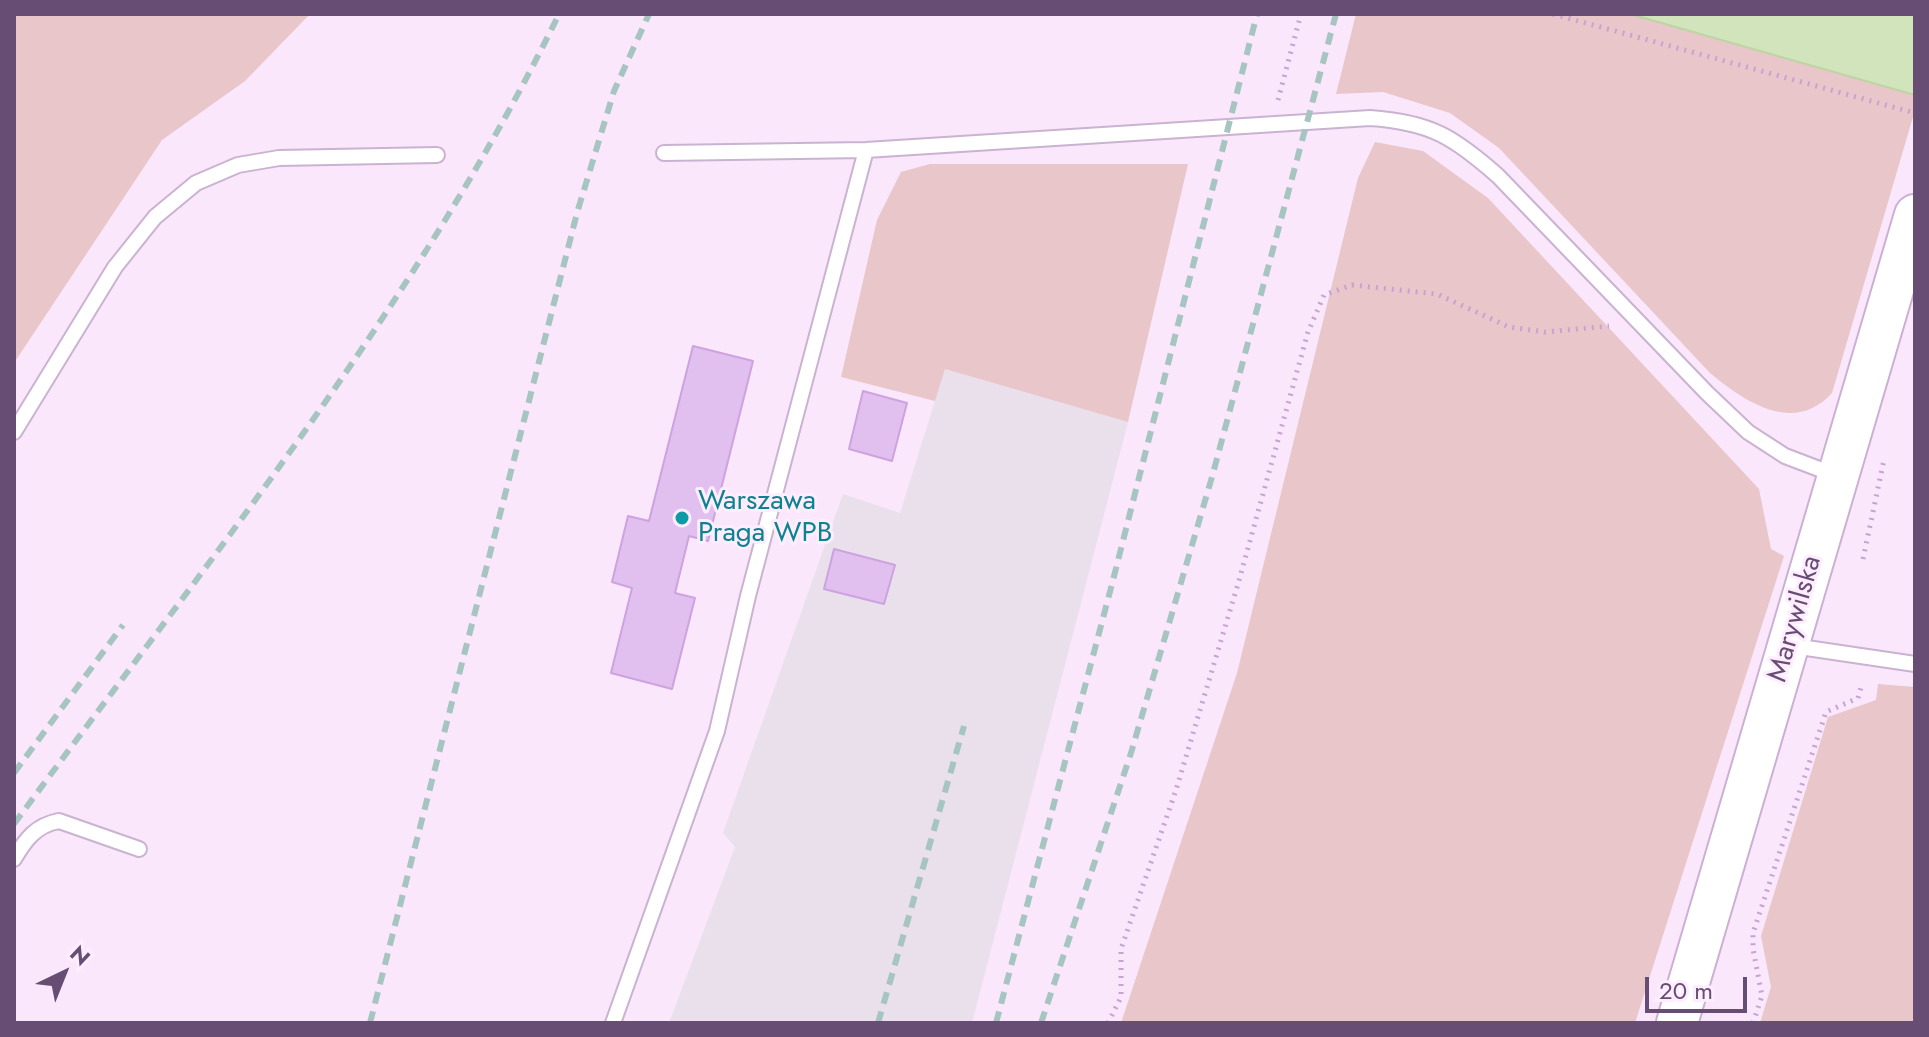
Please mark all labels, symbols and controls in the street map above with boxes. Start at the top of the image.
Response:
place label: Warszawa Praga WPB [698,485,832,551]
marker: Warszawa Praga WPB [673,509,691,527]
street label: Marywilska [1762,552,1830,686]
north arrow [24,933,104,1013]
text: N [63,938,98,973]
scale bar [1649,961,1751,1011]
text: 20 m [1659,973,1713,1008]

